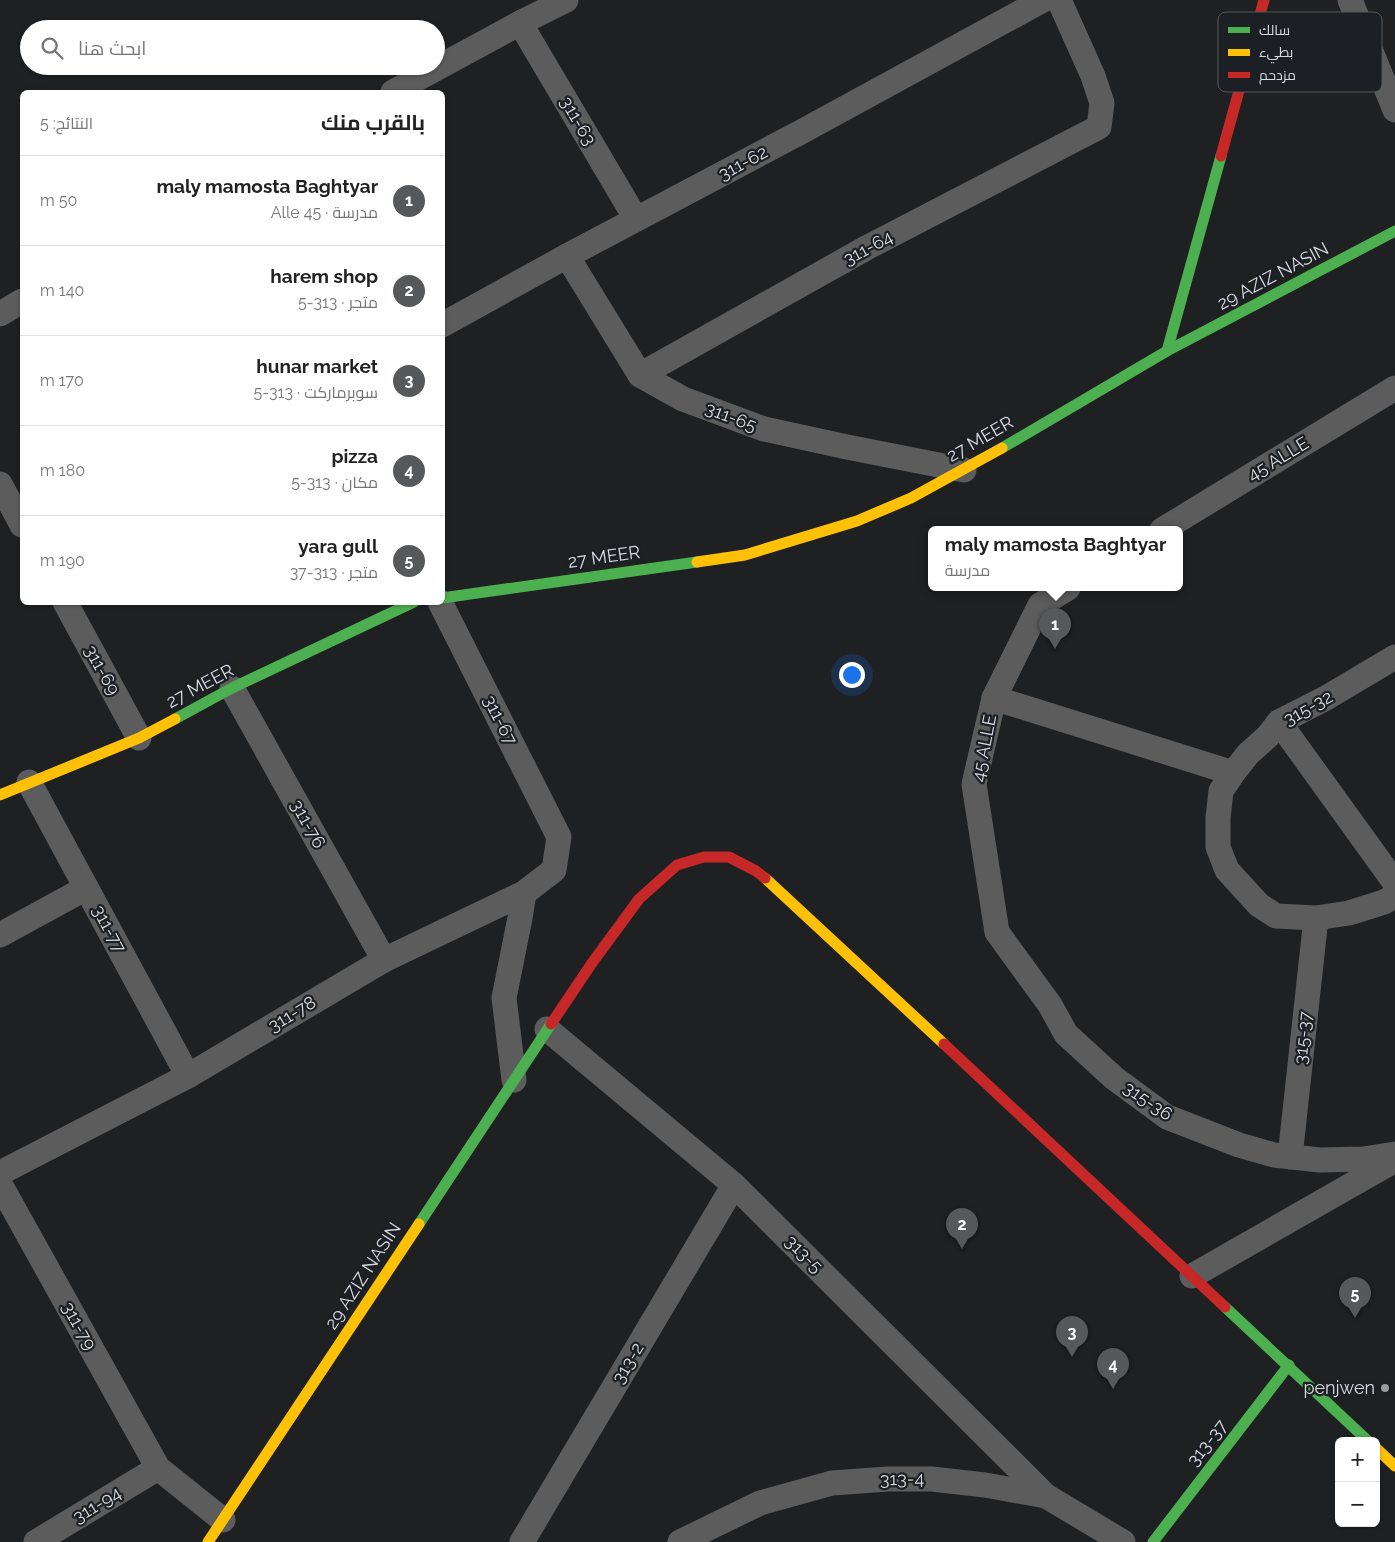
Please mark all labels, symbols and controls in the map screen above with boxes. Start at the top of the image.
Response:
legend [1218,12,1382,92]
search box [20,20,445,75]
text: سالك [1259,22,1290,38]
icon: search [38,34,66,62]
text: ابحث هنا [78,37,146,59]
text: بطيء [1259,44,1293,64]
text: مزدحم [1259,67,1296,85]
street label: 311-63 [556,93,601,149]
text: بالقرب منك [321,110,425,135]
text: النتائج: 5 [40,114,93,133]
street label: 311-62 [715,141,771,184]
text: maly mamosta Baghtyar [156,175,378,197]
text: 50 m [40,191,77,210]
text: 1 [405,191,413,210]
text: مدرسة · 45 Alle [271,203,378,222]
street label: 311-64 [839,226,896,269]
street label: 29 AZIZ NASIN [1214,237,1332,314]
text: harem shop [270,265,378,287]
text: 140 m [40,281,84,300]
text: 2 [404,281,414,300]
text: متجر · 313-5 [298,293,378,312]
text: hunar market [256,355,378,377]
text: 170 m [40,371,84,390]
text: 3 [405,371,413,390]
text: سوبرماركت · 313-5 [254,383,378,402]
street label: 311-65 [703,397,760,436]
street label: 27 MEER [943,411,1017,466]
street label: 45 ALLE [1243,432,1312,485]
text: pizza [331,445,378,467]
text: 180 m [40,461,85,480]
text: 4 [404,461,414,480]
text: مكان · 313-5 [291,473,378,492]
popup [928,526,1183,591]
text: maly mamosta Baghtyar [945,533,1166,555]
text: yara gull [298,535,378,557]
street label: 27 MEER [566,541,642,572]
text: 190 m [40,551,85,570]
text: 5 [405,551,413,570]
text: مدرسة [945,561,990,580]
text: متجر · 313-37 [290,563,378,582]
pin: 1 [1039,608,1071,649]
street label: 311-69 [80,641,125,698]
street label: 27 MEER [163,659,237,712]
your location [839,662,865,688]
street label: 315-32 [1279,686,1336,730]
street label: 311-67 [479,691,522,748]
street label: 45 ALLE [967,713,1000,783]
street label: 311-76 [287,796,330,852]
street label: 311-77 [88,901,131,957]
street label: 311-78 [264,991,319,1036]
street label: 315-37 [1289,1010,1316,1065]
street label: 315-36 [1120,1077,1177,1125]
pin: 2 [946,1208,978,1249]
street label: 29 AZIZ NASIN [320,1218,405,1333]
street label: 313-5 [781,1231,828,1277]
pin: 5 [1339,1277,1371,1318]
street label: 311-79 [58,1298,101,1354]
pin: 3 [1056,1316,1088,1357]
street label: 313-2 [607,1339,648,1387]
pin: 4 [1097,1348,1129,1389]
place label: penjwen [1303,1377,1375,1398]
marker: penjwen [1379,1382,1391,1394]
street label: 313-37 [1182,1415,1231,1470]
map controls [1335,1437,1380,1527]
button: + [1335,1437,1380,1482]
street label: 313-4 [880,1468,924,1489]
street label: 311-94 [69,1482,125,1527]
button: − [1335,1482,1380,1527]

